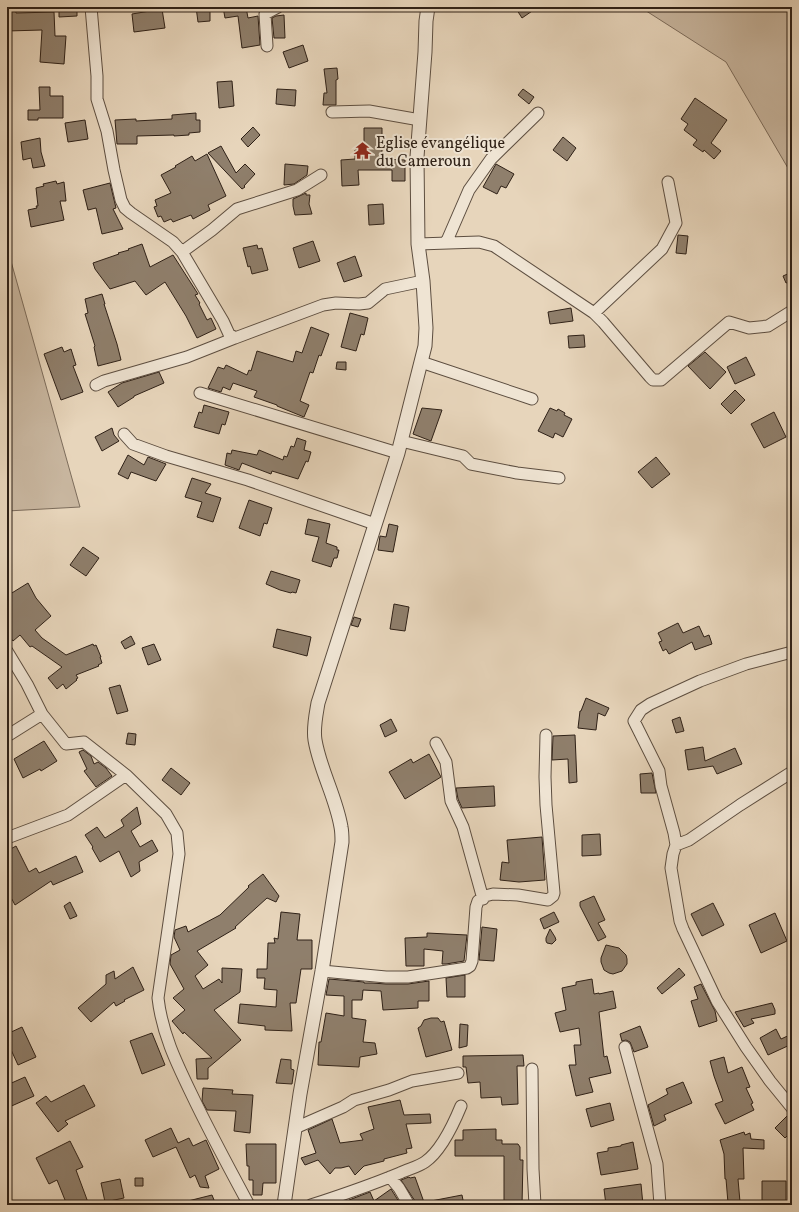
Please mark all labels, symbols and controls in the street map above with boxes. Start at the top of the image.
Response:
place label: Eglise évangélique du Cameroun [376,133,505,173]
temple icon: Eglise évangélique du Cameroun [353,141,373,161]

